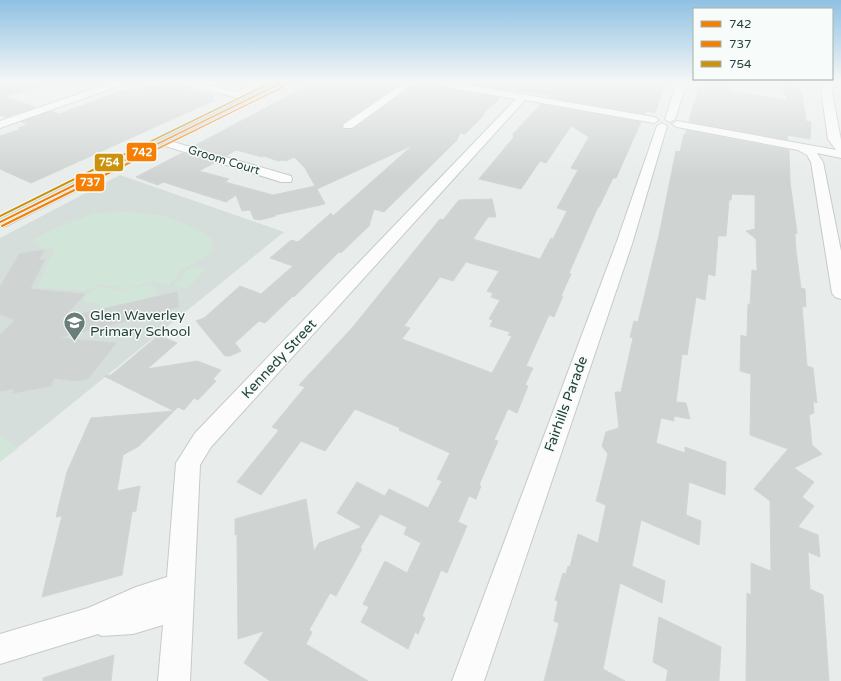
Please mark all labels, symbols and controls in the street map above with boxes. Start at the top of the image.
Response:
legend [693,8,833,80]
text: 742 [729,17,752,31]
text: 737 [729,37,752,51]
text: 754 [729,57,752,71]
line badge: 742 [126,142,157,162]
street label: Groom Court [186,142,262,178]
text: 742 [132,146,152,159]
line badge: 754 [94,153,124,172]
text: 754 [99,156,119,169]
line badge: 737 [75,173,105,192]
text: 737 [80,176,100,189]
place label: Glen Waverley Primary School [90,307,191,340]
school or university icon: Glen Waverley Primary School [61,310,87,343]
street label: Kennedy Street [238,315,321,402]
street label: Fairhills Parade [541,354,591,454]

